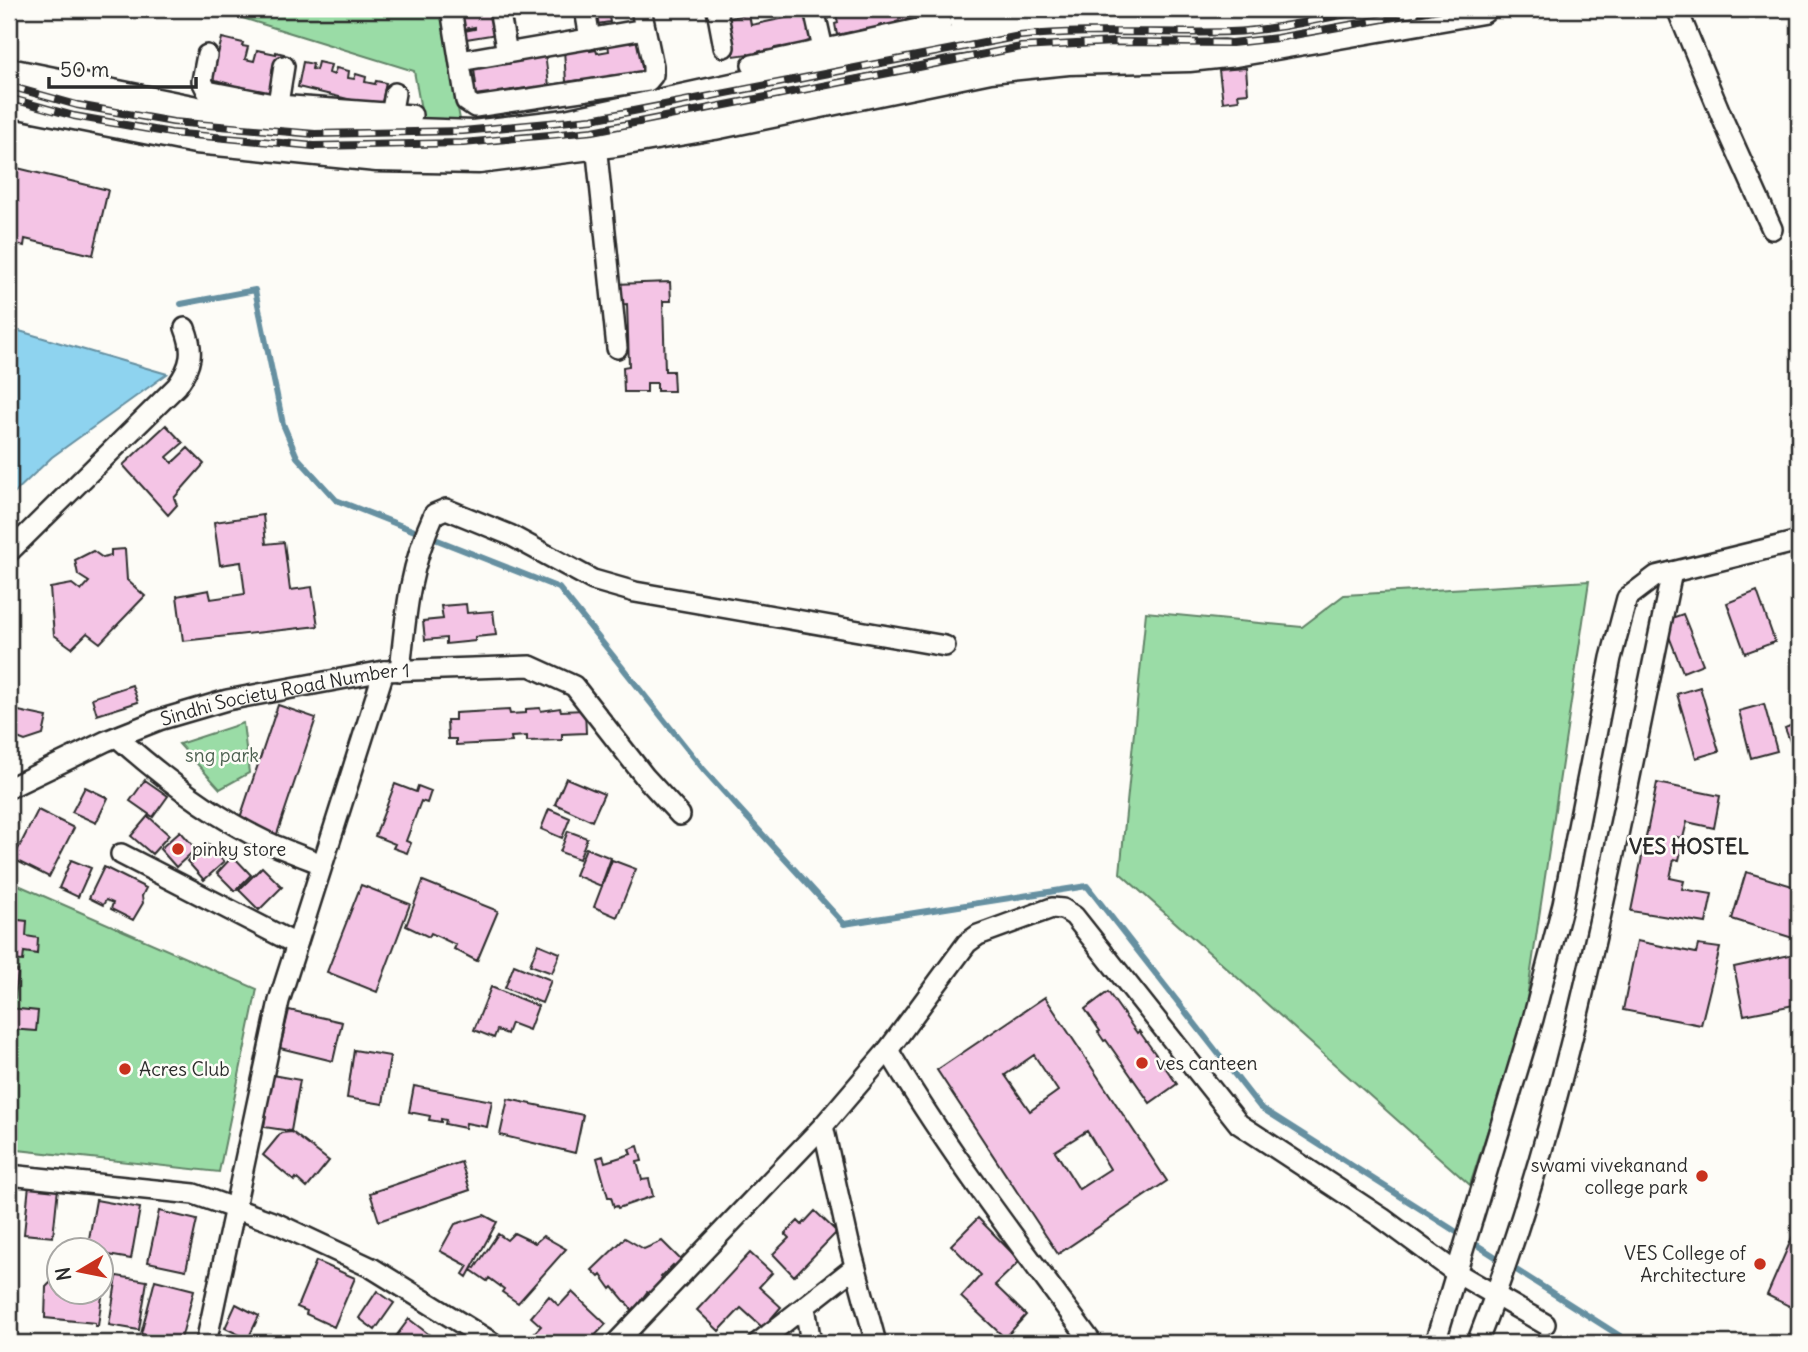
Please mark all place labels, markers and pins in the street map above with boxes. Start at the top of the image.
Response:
place label: pinky store [192,837,286,861]
marker: pinky store [170,841,186,857]
place label: ves canteen [1156,1051,1258,1075]
marker: ves canteen [1134,1055,1150,1071]
place label: Acres Club [139,1057,230,1081]
marker: Acres Club [117,1061,133,1077]
place label: swami vivekanand college park [1531,1153,1688,1199]
marker: swami vivekanand college park [1694,1168,1710,1184]
place label: VES College of Architecture [1624,1241,1747,1287]
marker: VES College of Architecture [1752,1256,1768,1272]

